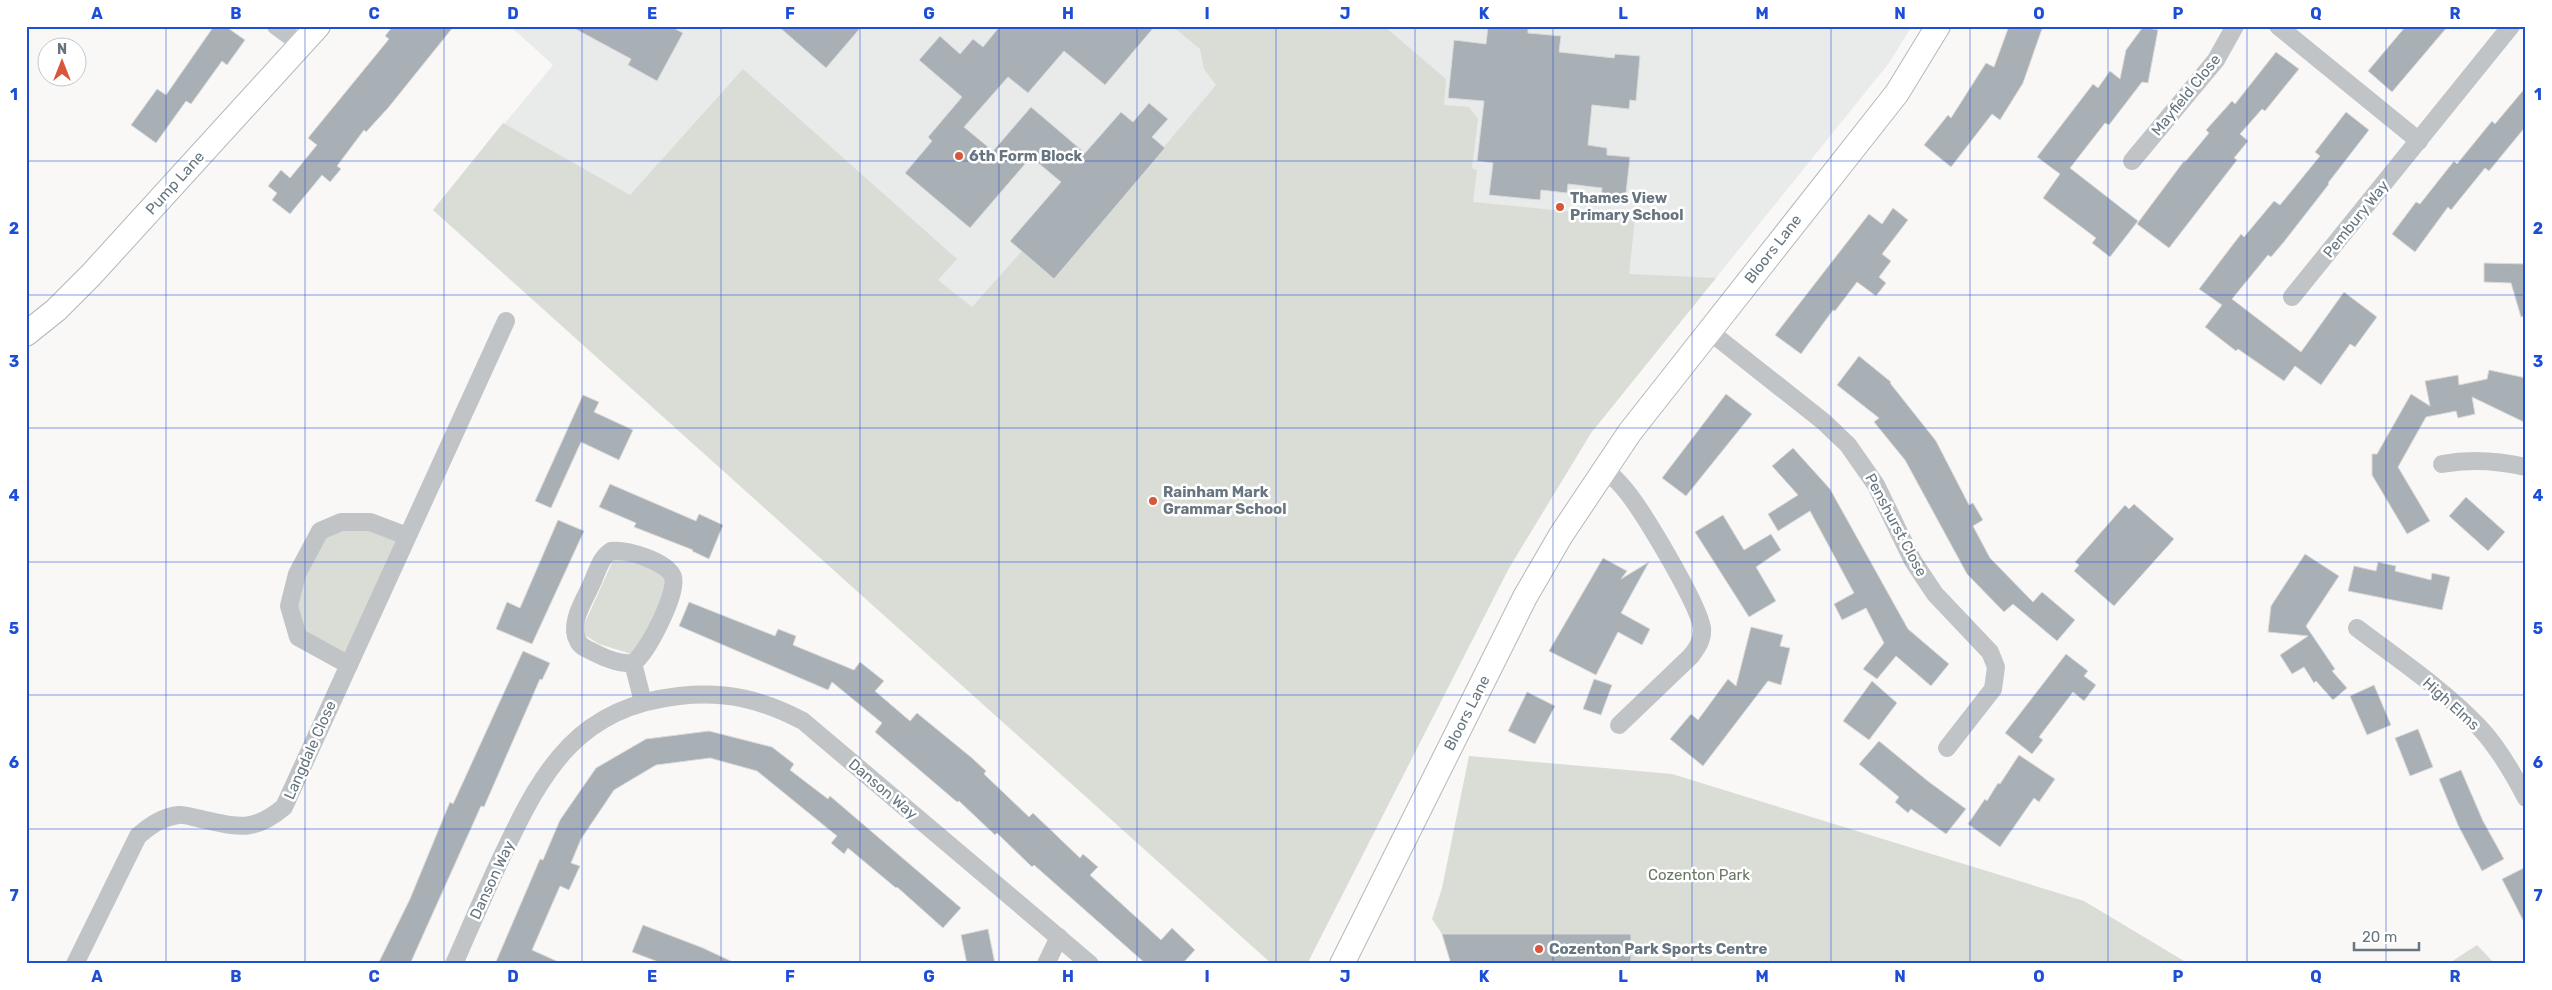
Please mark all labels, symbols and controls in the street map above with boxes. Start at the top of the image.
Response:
text: A [91,4,103,23]
text: B [230,4,242,23]
text: C [368,4,380,23]
text: D [507,4,519,23]
text: E [647,4,657,23]
text: F [785,4,795,23]
text: G [923,4,935,23]
text: H [1062,4,1074,23]
text: I [1204,4,1210,23]
text: J [1340,4,1350,23]
text: K [1479,4,1490,23]
text: L [1618,4,1628,23]
text: M [1755,4,1769,23]
text: N [1894,4,1906,23]
text: O [2033,4,2045,23]
text: P [2173,4,2184,23]
text: Q [2310,4,2322,23]
text: R [2449,4,2461,23]
north arrow [38,38,88,88]
text: N [57,41,67,58]
street label: Mayfield Close [2148,51,2224,139]
text: 1 [10,85,18,104]
text: 1 [2534,85,2542,104]
place label: 6th Form Block [969,147,1083,165]
street label: Pump Lane [142,148,208,218]
marker: 6th Form Block [953,150,965,162]
street label: Pembury Way [2319,177,2393,261]
place label: Thames View Primary School [1570,189,1684,224]
marker: Thames View Primary School [1554,201,1566,213]
street label: Bloors Lane [1741,211,1805,287]
text: 2 [9,219,19,238]
text: 2 [2533,219,2543,238]
text: 3 [9,352,19,371]
text: 3 [2533,352,2543,371]
street label: Penshurst Close [1861,470,1931,580]
place label: Rainham Mark Grammar School [1163,483,1287,518]
text: 4 [9,486,20,505]
text: 4 [2533,486,2544,505]
marker: Rainham Mark Grammar School [1147,495,1159,507]
text: 5 [9,619,19,638]
text: 5 [2533,619,2543,638]
street label: Bloors Lane [1440,672,1494,754]
street label: High Elms [2419,674,2483,734]
street label: Langdale Close [280,698,340,802]
text: 6 [9,753,19,772]
text: 6 [2533,753,2543,772]
street label: Danson Way [845,755,921,823]
street label: Danson Way [466,838,518,922]
park label: Cozenton Park [1648,866,1750,884]
text: 7 [9,886,19,905]
text: 7 [2533,886,2543,905]
scale bar [2354,920,2420,952]
text: 20 m [2362,928,2397,946]
place label: Cozenton Park Sports Centre [1549,940,1767,958]
marker: Cozenton Park Sports Centre [1533,943,1545,955]
text: A [91,967,103,986]
text: B [230,967,242,986]
text: C [368,967,380,986]
text: D [507,967,519,986]
text: E [647,967,657,986]
text: F [785,967,795,986]
text: G [923,967,935,986]
text: H [1062,967,1074,986]
text: I [1204,967,1210,986]
text: J [1340,967,1350,986]
text: K [1479,967,1490,986]
text: L [1618,967,1628,986]
text: M [1755,967,1769,986]
text: N [1894,967,1906,986]
text: O [2033,967,2045,986]
text: P [2173,967,2184,986]
text: Q [2310,967,2322,986]
text: R [2449,967,2461,986]

